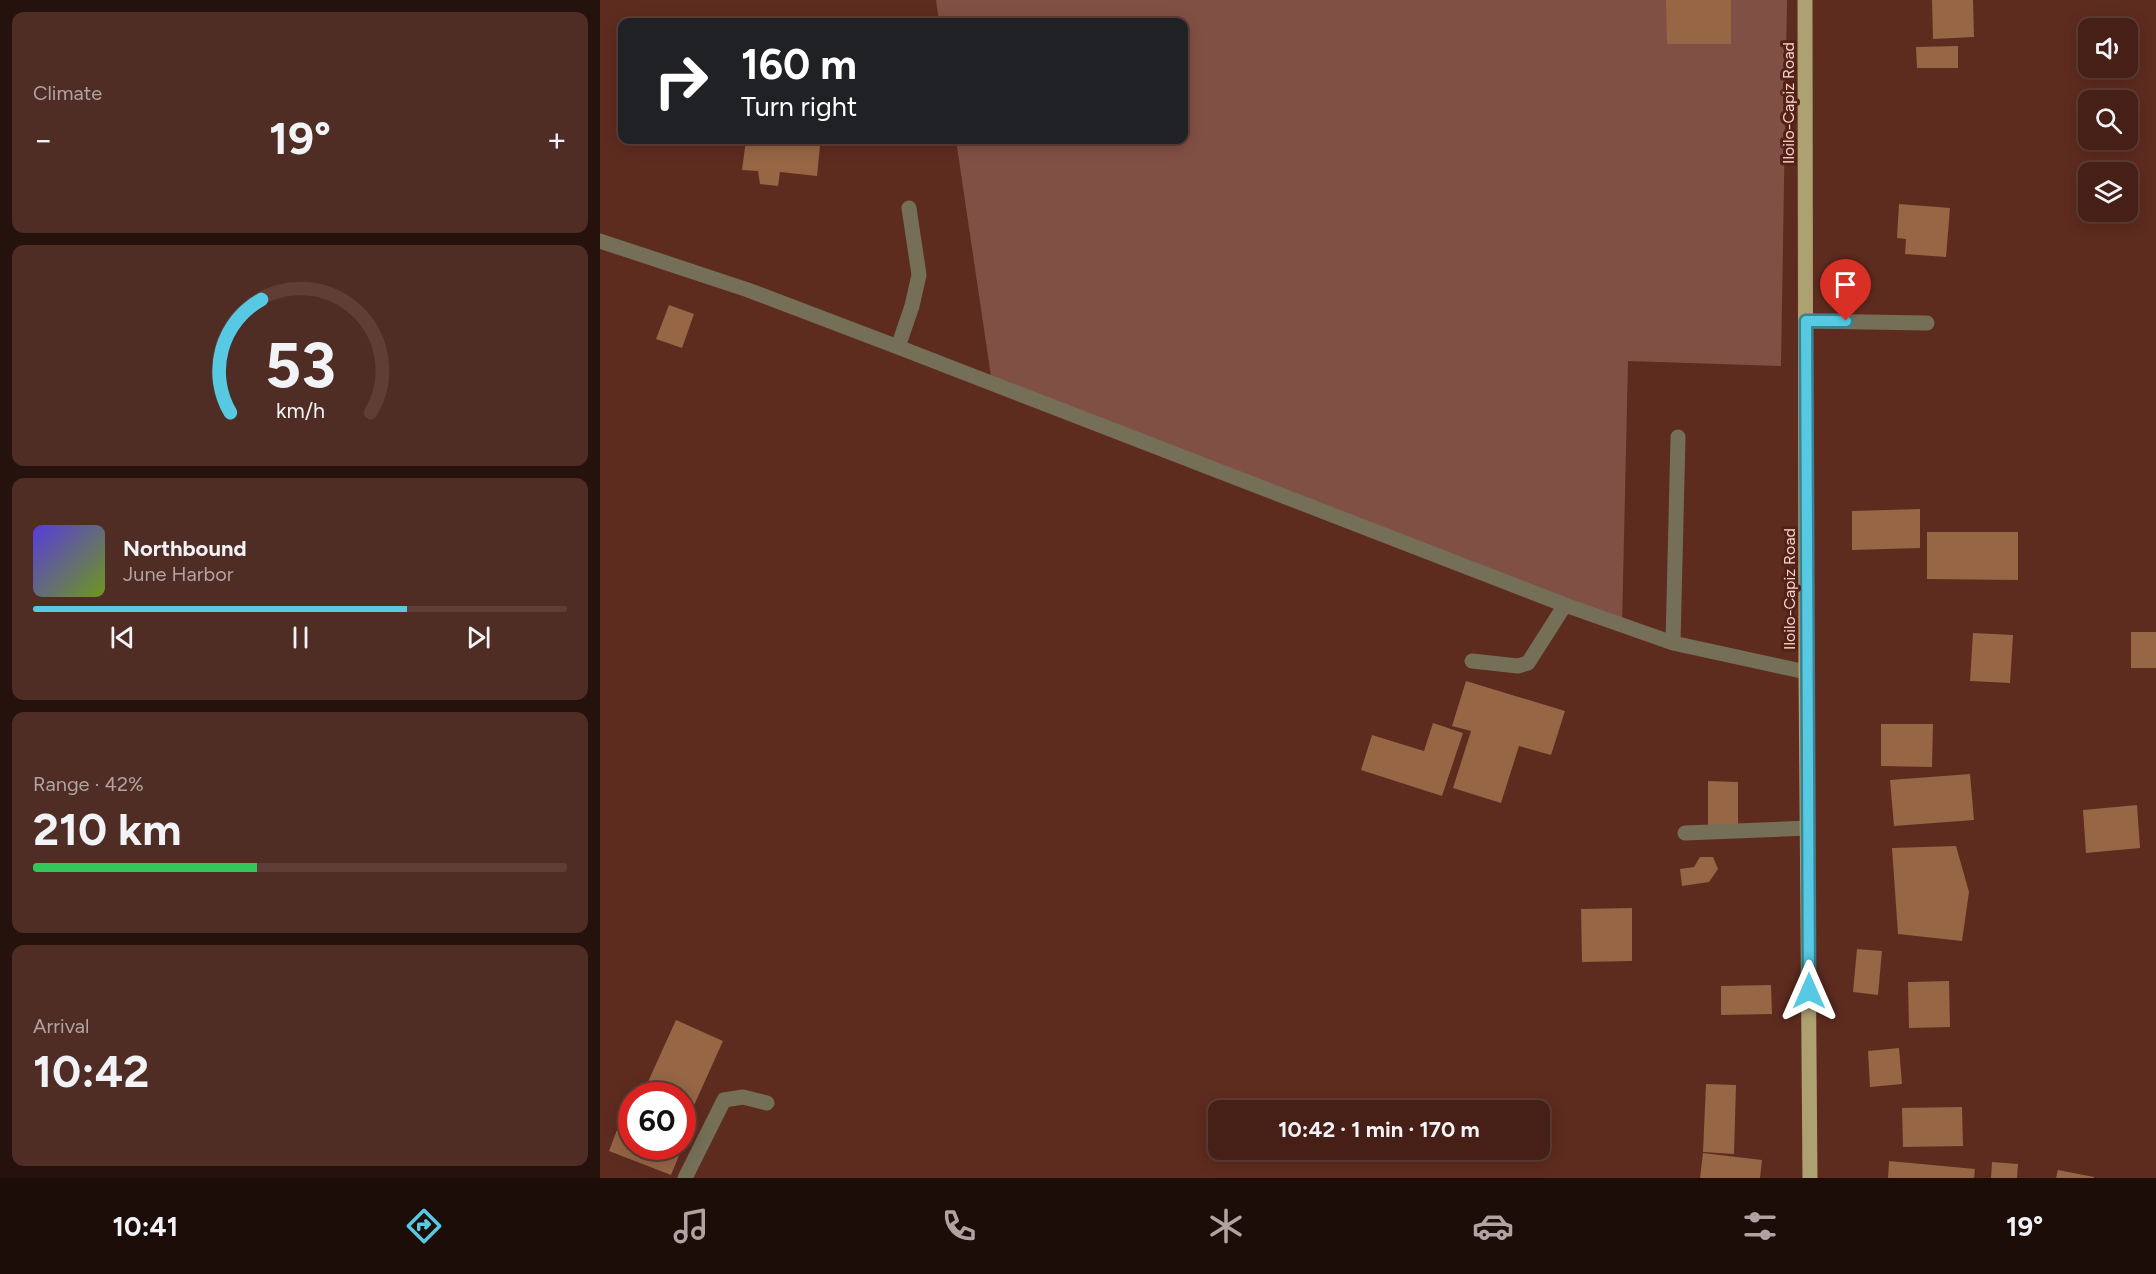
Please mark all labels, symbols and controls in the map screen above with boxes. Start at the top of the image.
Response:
map controls [2078,18,2138,222]
button: sound [2078,18,2138,78]
text: 160 m [741,39,857,90]
icon: right [642,42,720,120]
street label: Iloilo-Capiz Road [1779,42,1798,164]
text: Climate [33,81,102,105]
text: Turn right [741,90,857,123]
button: search [2078,90,2138,150]
text: 19° [269,111,331,165]
text: − [33,120,54,159]
text: + [546,120,567,159]
button: layers [2078,162,2138,222]
pin [1820,259,1871,321]
icon: arrive [1829,268,1862,301]
text: 53 [265,328,335,403]
text: km/h [276,398,324,423]
street label: Iloilo-Capiz Road [1780,528,1799,650]
text: Northbound [123,535,247,562]
text: June Harbor [123,562,234,586]
icon: previous [106,621,139,654]
icon: pause [284,621,317,654]
icon: next [462,621,495,654]
text: Range · 42% [33,772,144,796]
text: 210 km [33,802,181,856]
position arrow [1777,959,1841,1023]
text: Arrival [33,1014,89,1038]
text: 10:42 [33,1044,149,1098]
speed limit sign: 60 [618,1082,696,1160]
text: 10:42 · 1 min · 170 m [1278,1116,1480,1143]
icon: directions [403,1205,445,1247]
icon: music [670,1205,712,1247]
icon: phone [938,1205,980,1247]
icon: climate [1205,1205,1247,1247]
icon: car [1472,1205,1514,1247]
icon: filters [1739,1205,1781,1247]
text: 10:41 [113,1210,178,1243]
text: 19° [2006,1210,2043,1243]

